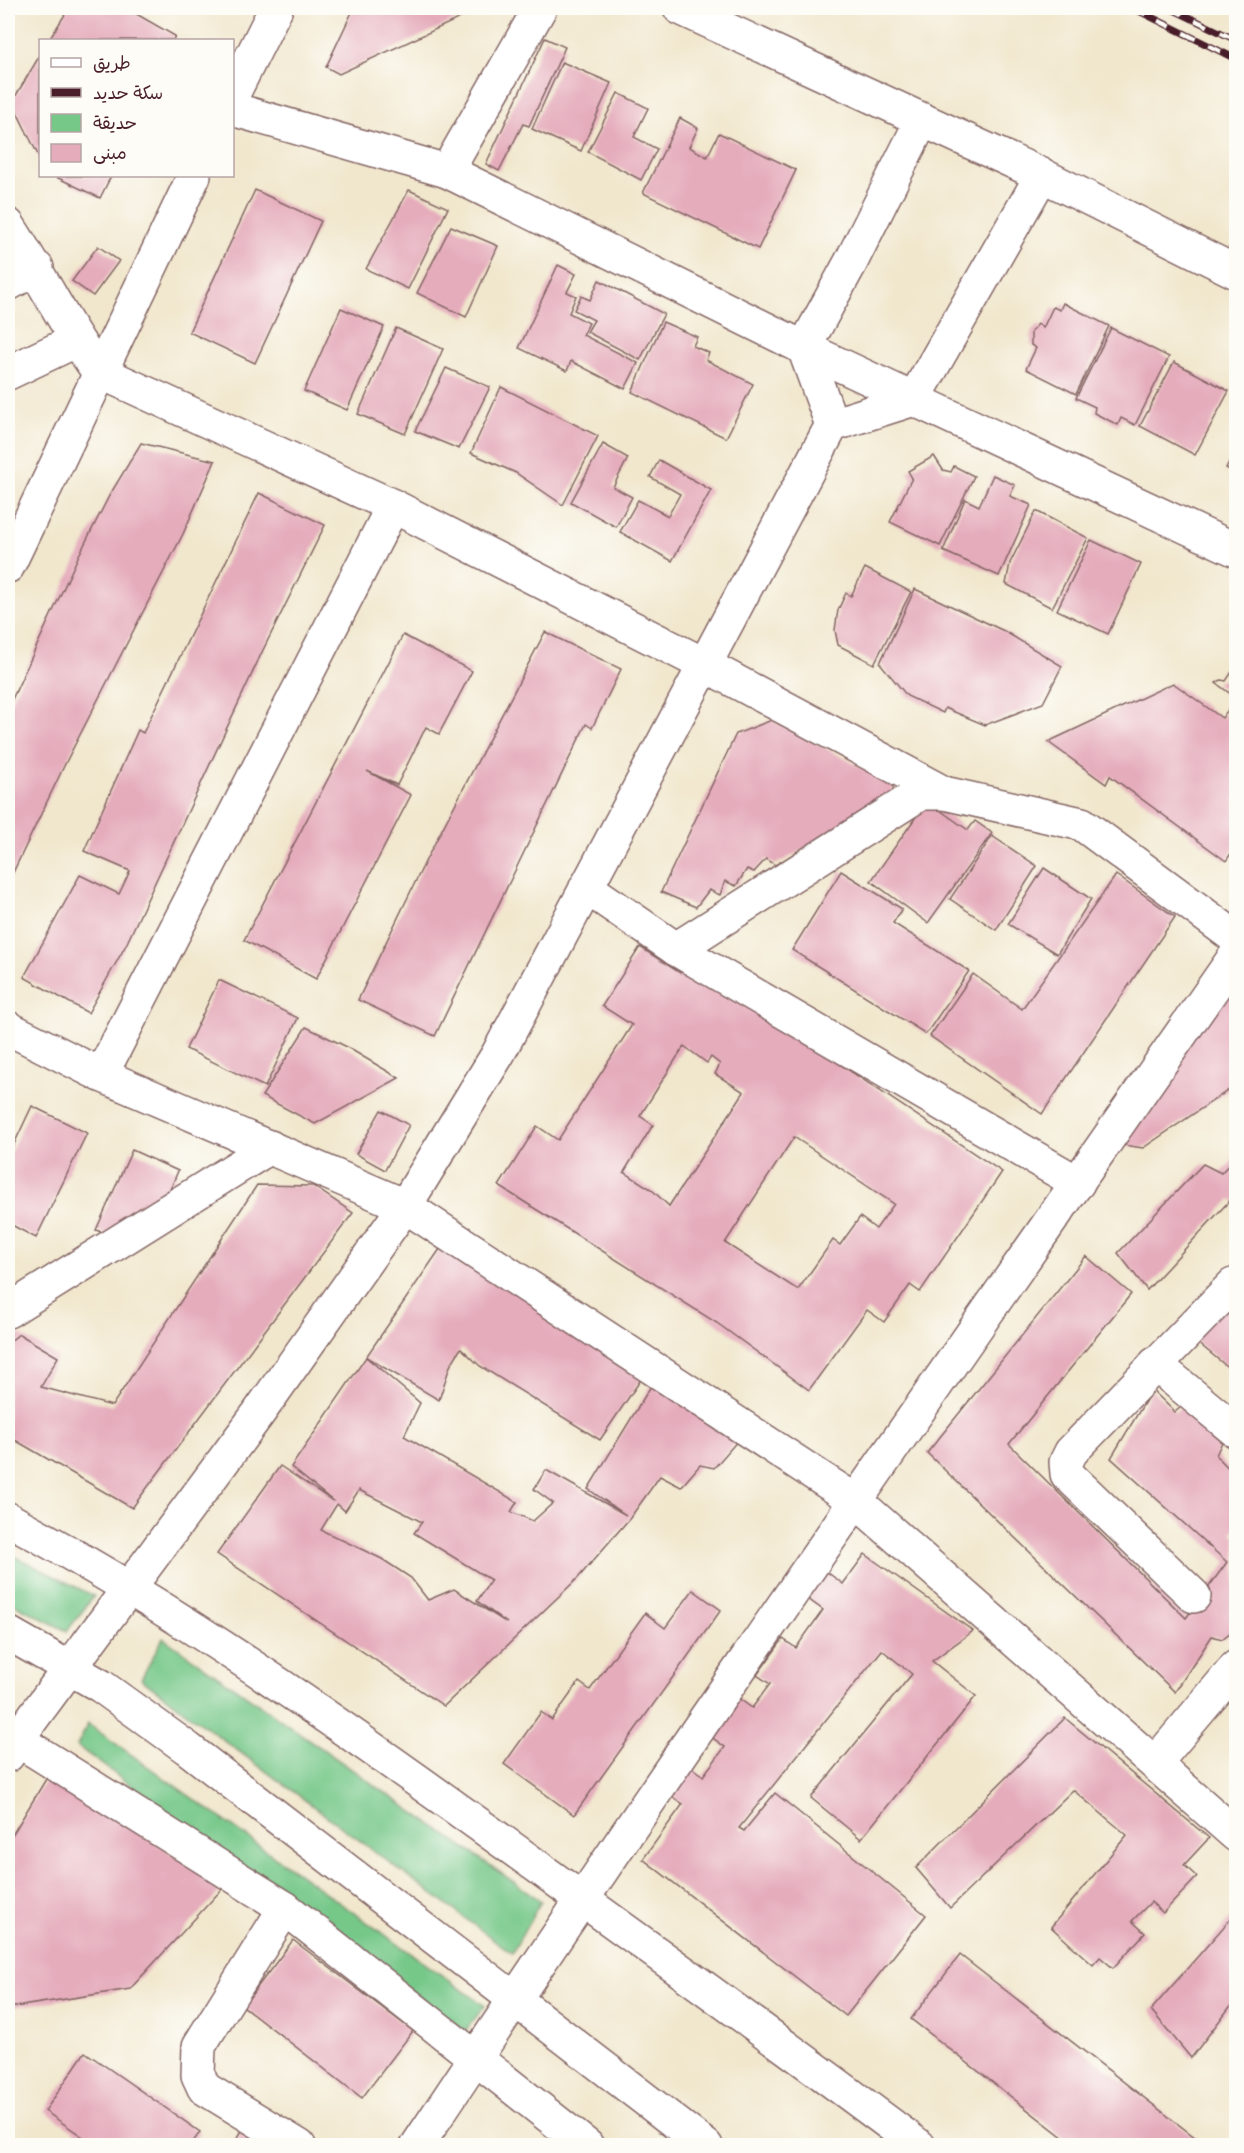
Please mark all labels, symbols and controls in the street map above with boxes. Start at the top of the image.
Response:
legend [39,39,234,177]
text: طريق [93,51,131,74]
text: سكة حديد [93,81,163,104]
text: حديقة [93,111,137,134]
text: مبنى [93,141,127,164]

